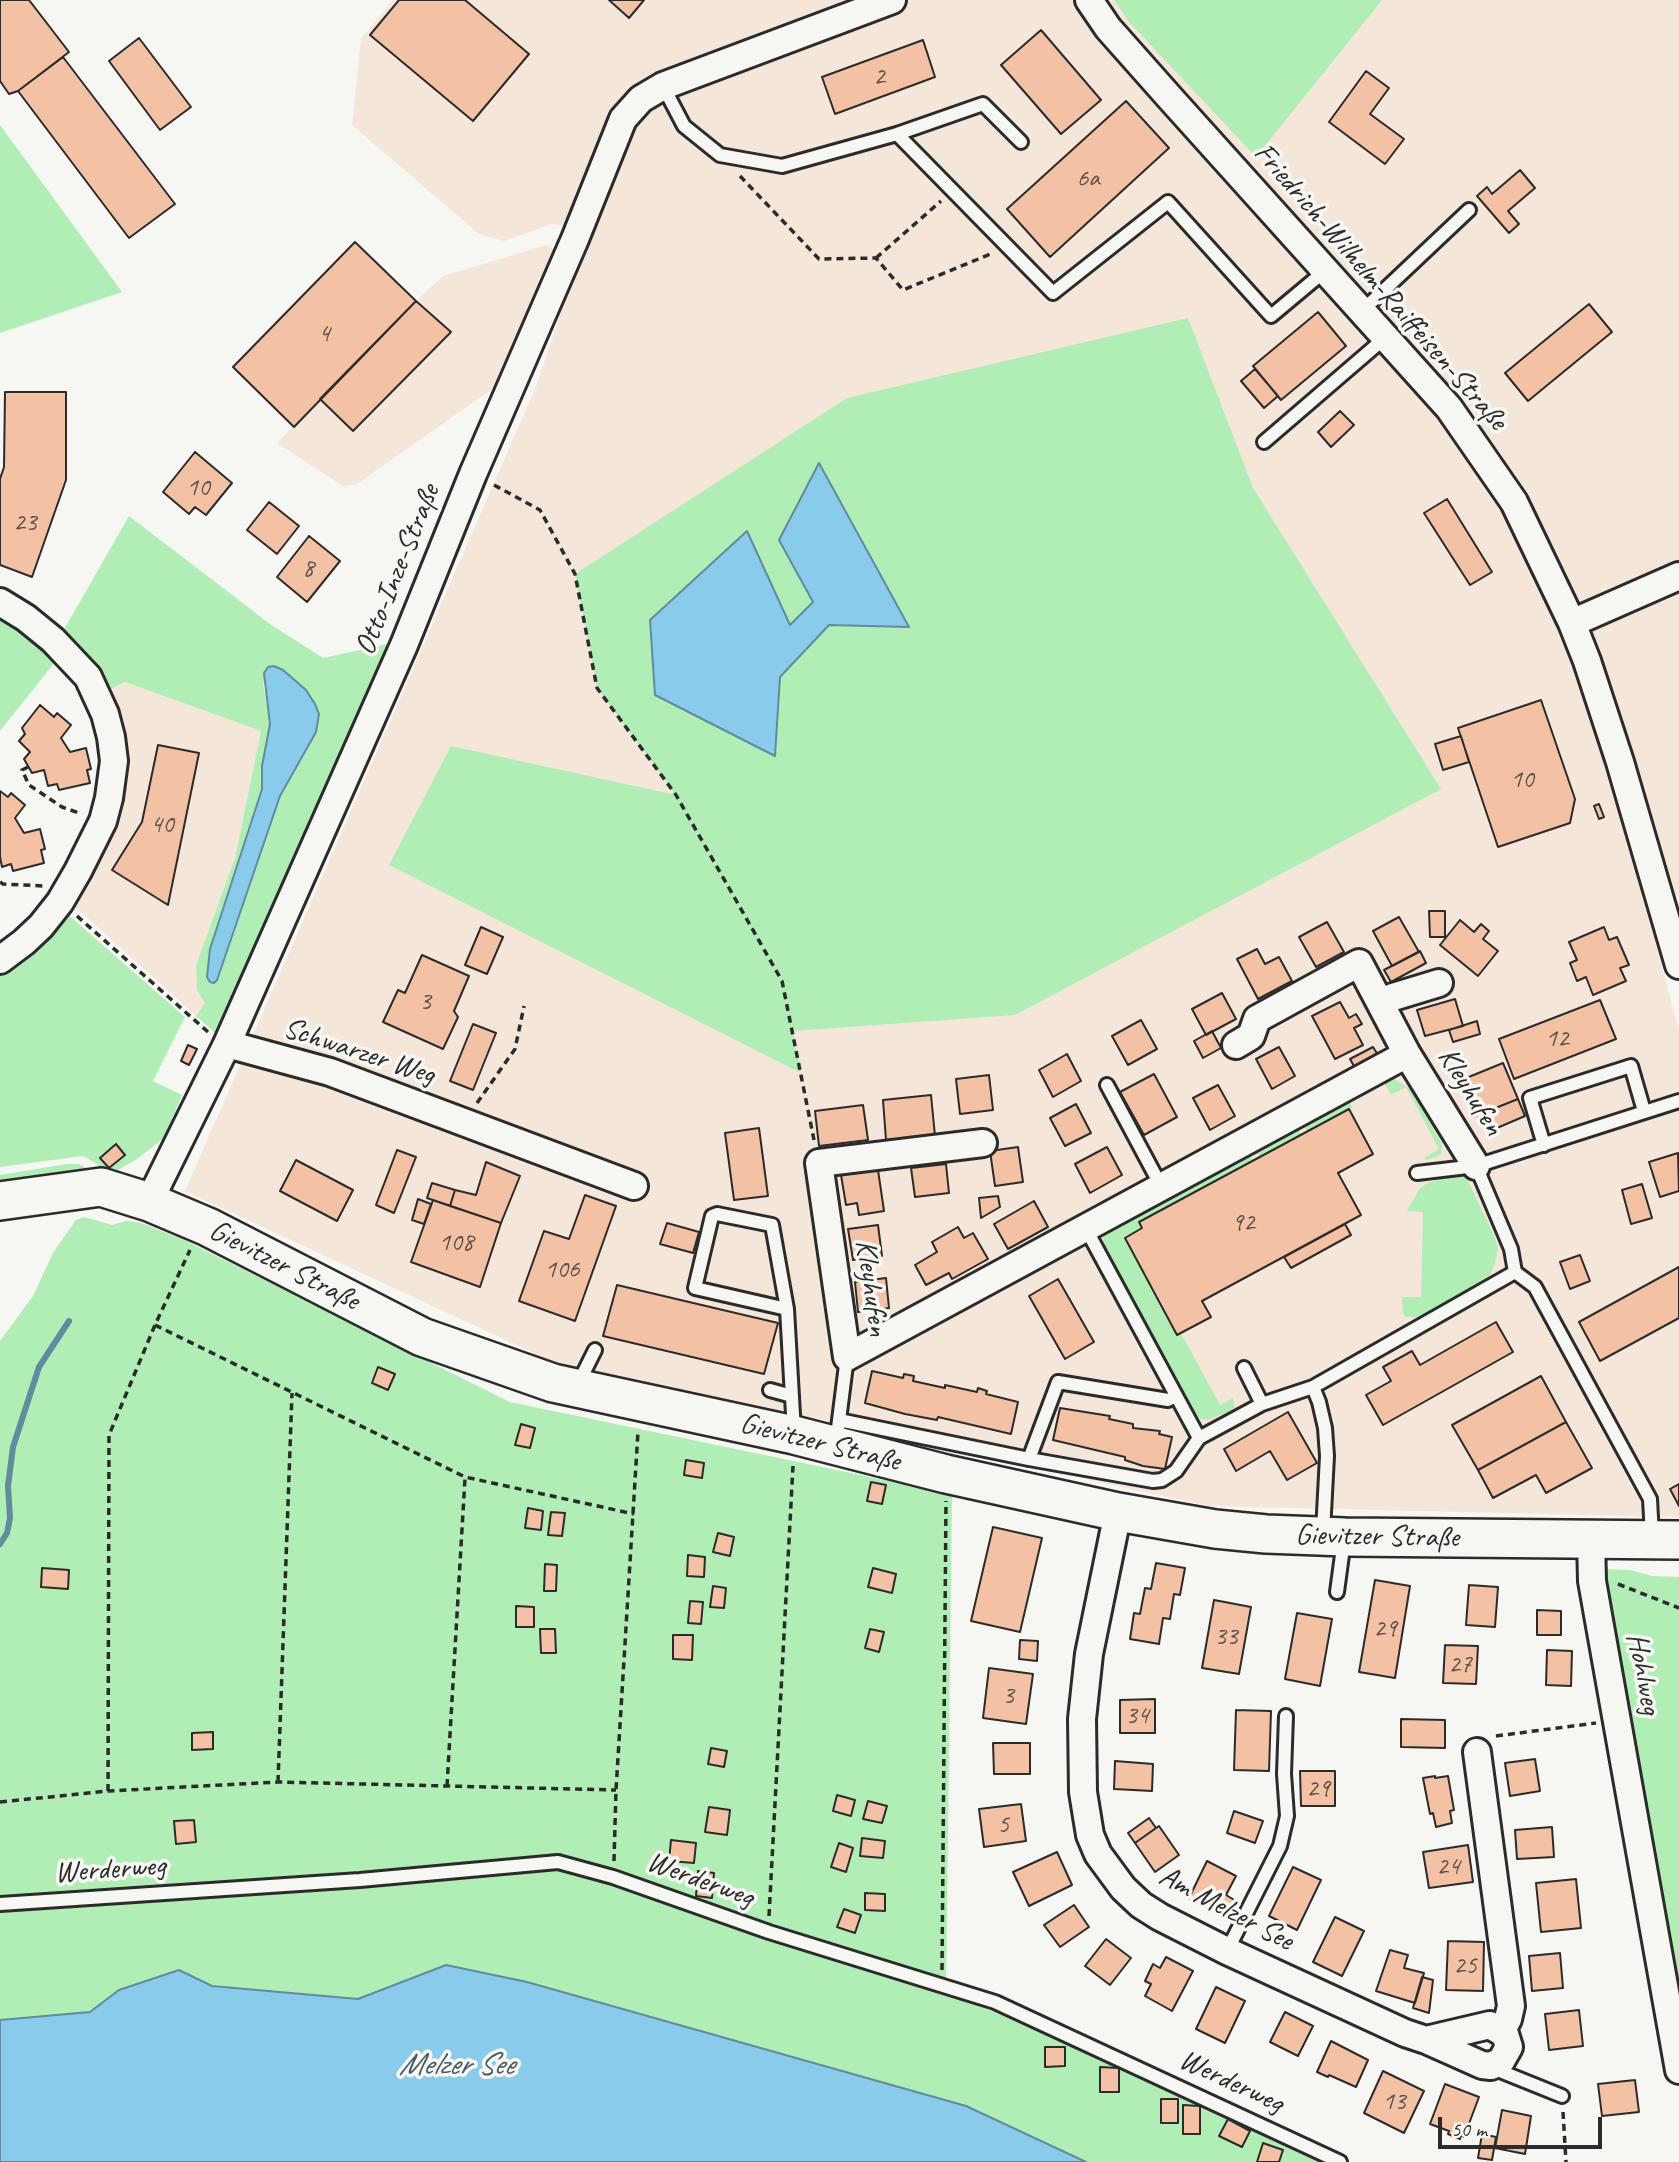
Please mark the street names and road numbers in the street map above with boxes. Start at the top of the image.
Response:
street label: Friedrich-Wilhelm-Raiffeisen-Straße [1245,136,1515,438]
street label: Otto-Inze-Straße [347,480,449,660]
street label: Schwarzer Weg [279,1011,439,1093]
street label: Kleyhufen [1429,1041,1511,1143]
street label: Gievitzer Straße [203,1213,365,1319]
street label: Kleyhufen [846,1237,896,1339]
street label: Gievitzer Straße [736,1406,904,1480]
street label: Gievitzer Straße [1295,1518,1459,1556]
street label: Hohlweg [1617,1630,1669,1718]
street label: Werderweg [642,1844,758,1916]
street label: Werderweg [54,1848,166,1892]
street label: Am Melzer See [1153,1859,1299,1959]
street label: Werderweg [1173,2042,1289,2122]

